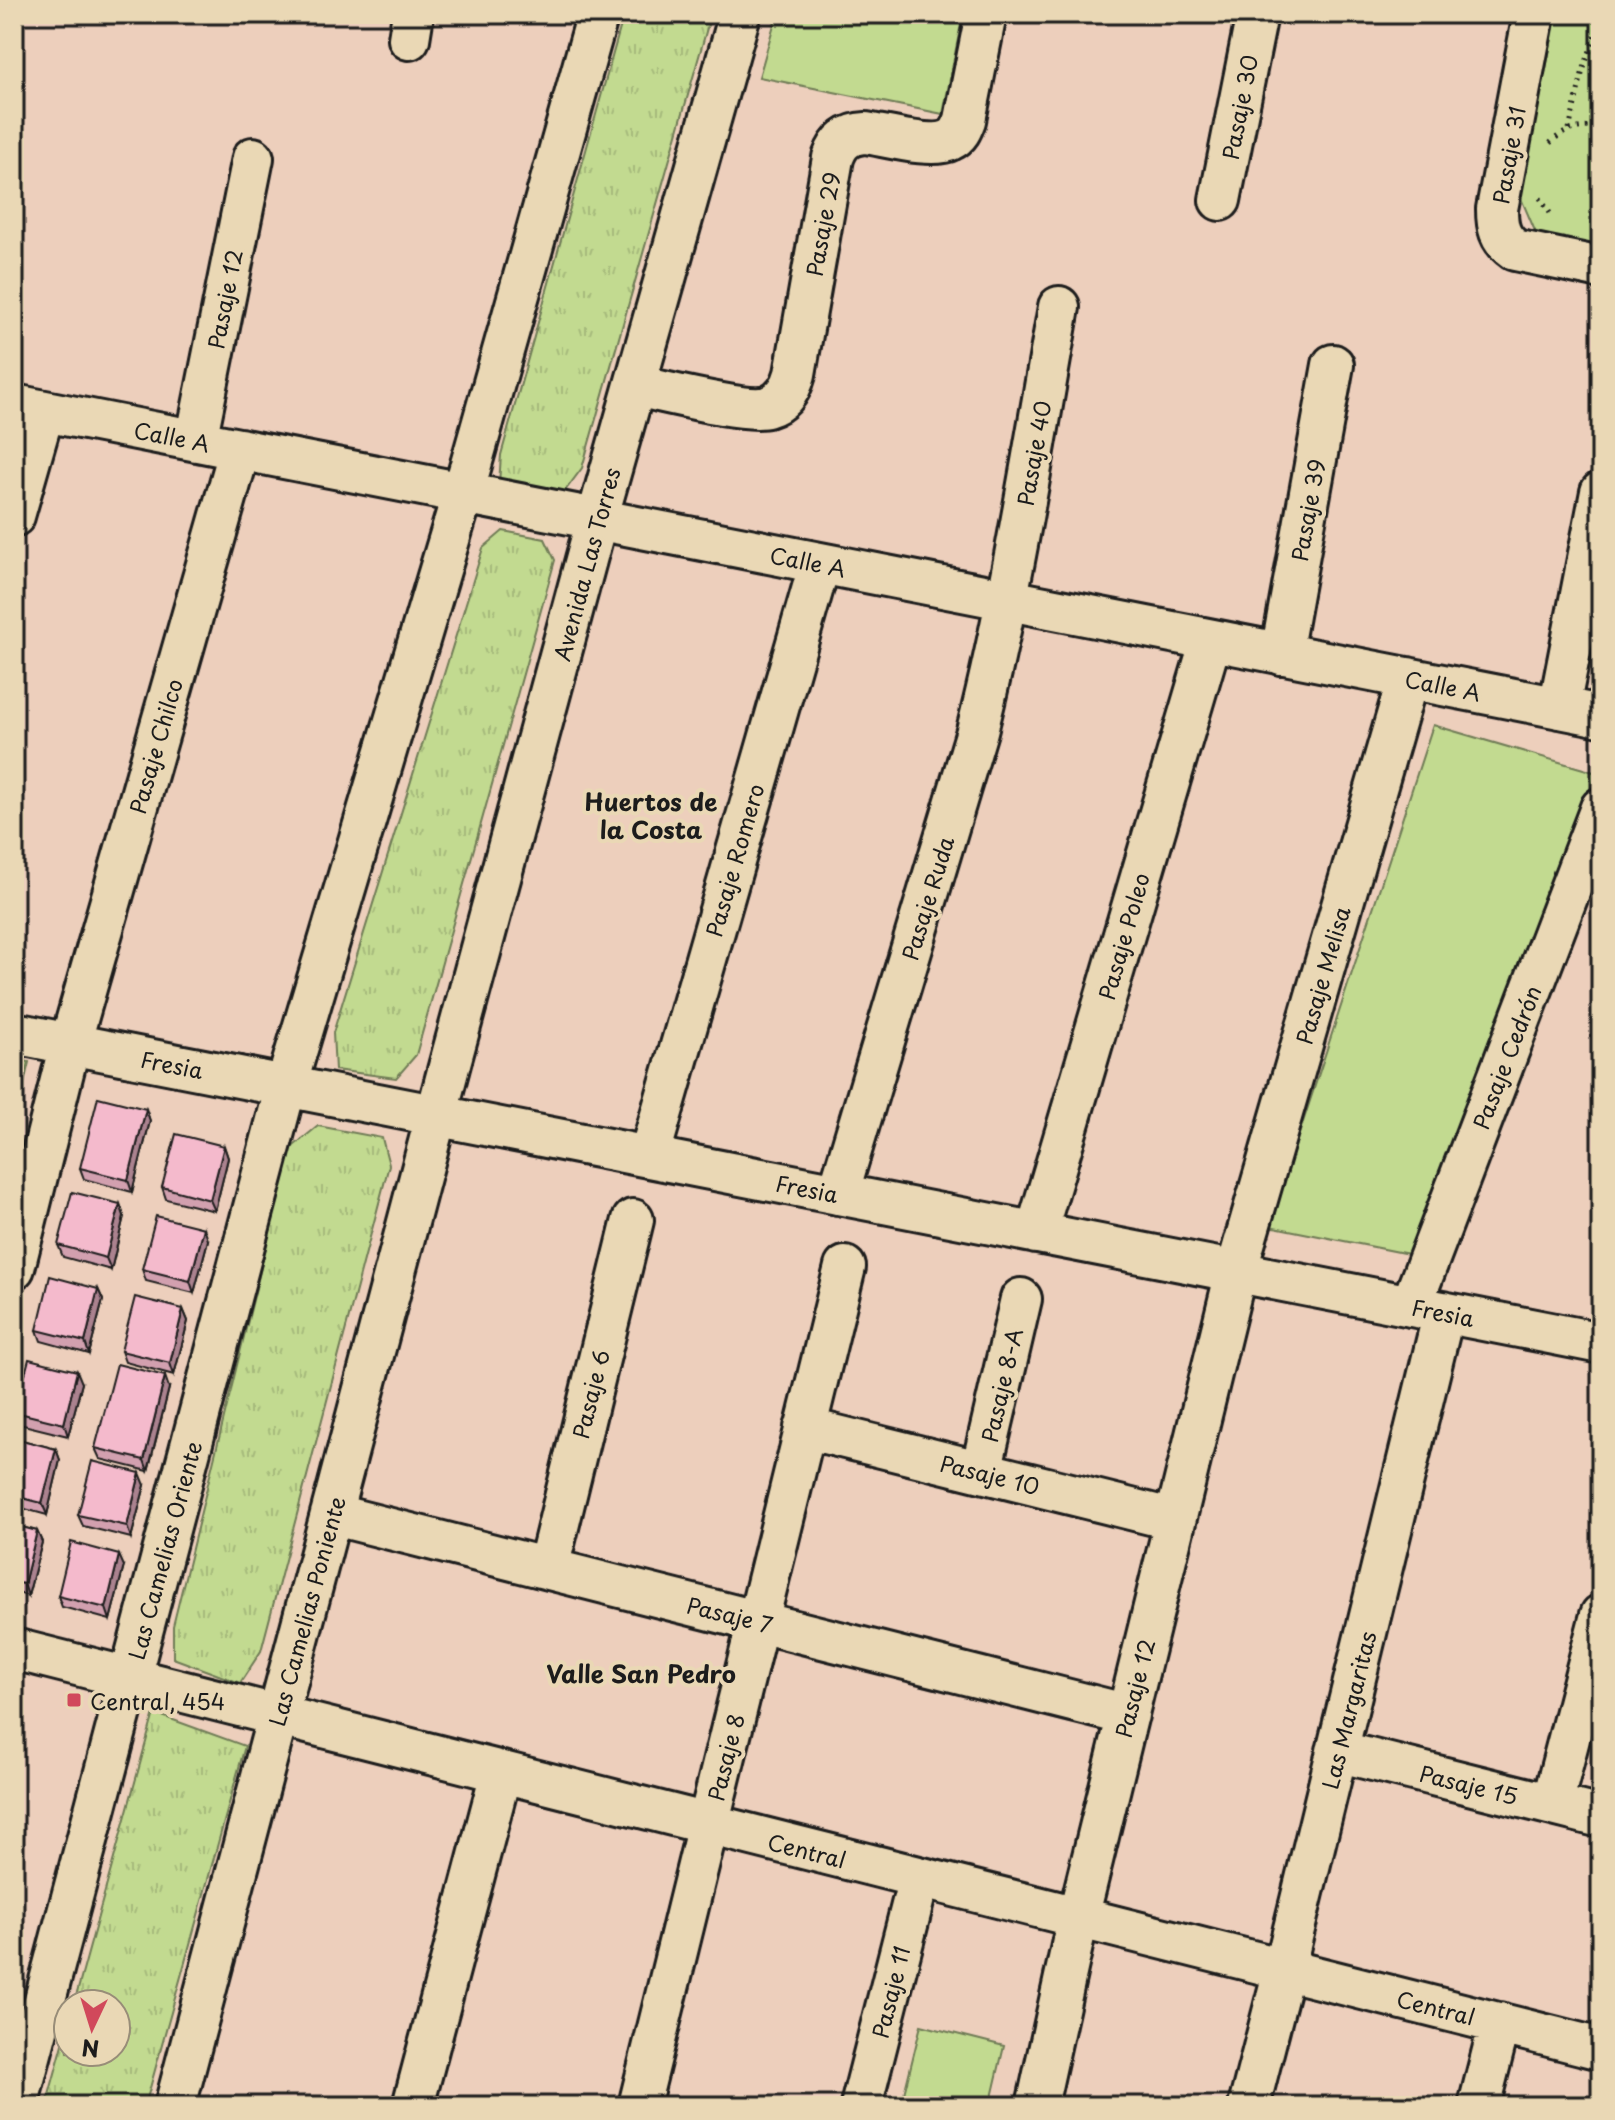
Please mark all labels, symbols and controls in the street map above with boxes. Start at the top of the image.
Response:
street label: Pasaje 30 [1213,52,1265,162]
street label: Pasaje 31 [1483,104,1533,206]
street label: Pasaje 29 [797,169,847,279]
street label: Pasaje 12 [198,246,250,352]
street label: Pasaje 40 [1008,398,1058,508]
street label: Calle A [131,412,213,460]
street label: Pasaje 39 [1282,456,1332,564]
street label: Avenida Las Torres [544,464,628,664]
street label: Calle A [767,537,849,585]
street label: Calle A [1402,661,1484,709]
street label: Pasaje Chilco [120,675,190,817]
street label: Pasaje Romero [696,779,772,941]
district label: Huertos de la Costa [585,783,717,847]
street label: Pasaje Ruda [892,831,962,964]
street label: Pasaje Poleo [1089,869,1157,1003]
street label: Pasaje Melisa [1287,902,1357,1048]
street label: Pasaje Cedrón [1463,980,1549,1134]
street label: Fresia [138,1042,207,1086]
street label: Fresia [773,1166,842,1210]
street label: Fresia [1409,1290,1478,1334]
street label: Pasaje 8-A [972,1325,1030,1445]
street label: Pasaje 6 [563,1346,617,1442]
street label: Las Camelias Oriente [119,1437,209,1663]
street label: Pasaje 10 [937,1446,1043,1502]
street label: Las Camelias Poniente [259,1492,353,1730]
street label: Pasaje 7 [684,1587,776,1641]
street label: Las Margaritas [1312,1628,1384,1792]
street label: Pasaje 12 [1106,1635,1162,1741]
district label: Valle San Pedro [546,1655,736,1691]
place label: Central, 454 [90,1684,225,1717]
marker: Central, 454 [65,1691,83,1709]
street label: Pasaje 8 [698,1710,752,1804]
street label: Pasaje 15 [1416,1756,1522,1812]
street label: Central [764,1824,850,1876]
street label: Pasaje 11 [863,1942,917,2042]
street label: Central [1393,1981,1479,2033]
north arrow [52,1988,132,2068]
text: N [81,2032,100,2067]

